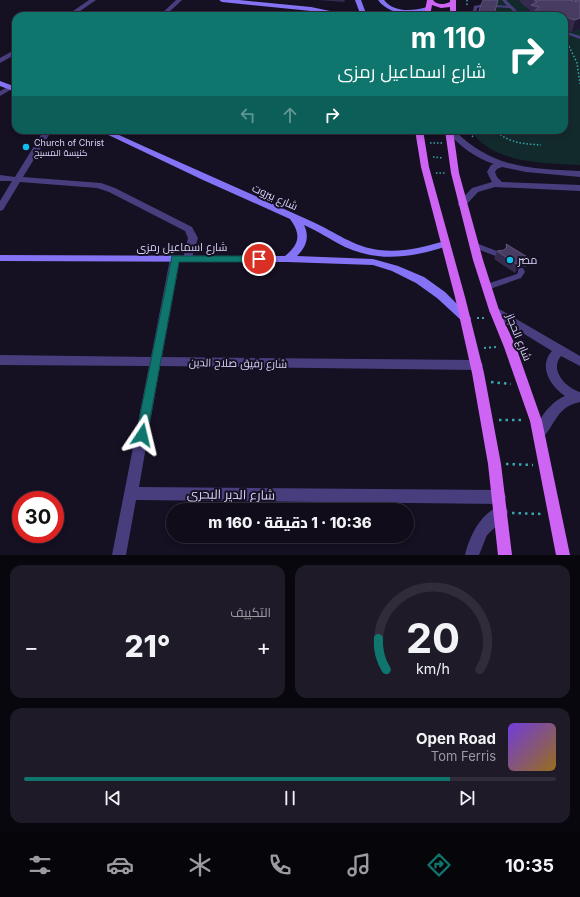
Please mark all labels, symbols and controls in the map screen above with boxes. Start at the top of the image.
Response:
text: 110 m [411,21,486,55]
icon: right [500,28,552,80]
text: شارع اسماعيل رمزى [337,61,486,82]
icon: left [237,104,259,126]
icon: ahead [279,104,301,126]
icon: right [321,104,343,126]
place label: Church of Christ كنيسة المسيح [34,137,104,159]
marker: Church of Christ كنيسة المسيح [21,142,31,152]
street label: شارع بيروت [250,181,300,214]
street label: شارع اسماعيل رمزى [137,240,227,255]
pin [242,242,276,276]
icon: arrive [248,248,270,270]
place label: مصر [517,253,537,267]
marker: مصر [505,255,515,265]
street label: شارع الحجاز [502,310,535,363]
street label: شارع رفيق صلاح الدين [189,355,287,372]
position arrow [121,414,163,456]
street label: شارع الدير البحرى [187,485,275,504]
speed limit sign: 30 [12,491,64,543]
text: 10:36 · 1 دقيقة · 160 m [208,513,372,532]
text: التكييف [230,604,271,620]
text: 20 [405,612,460,662]
text: 21° [124,628,171,664]
text: − [24,634,39,660]
text: + [256,634,271,660]
text: km/h [416,659,449,676]
text: Open Road [416,729,496,748]
text: Tom Ferris [431,748,496,764]
icon: previous [102,787,124,809]
icon: pause [279,787,301,809]
icon: next [456,787,478,809]
icon: filters [26,851,54,879]
icon: car [106,851,134,879]
icon: climate [186,851,214,879]
icon: phone [266,851,294,879]
icon: music [345,851,373,879]
icon: directions [425,851,453,879]
text: 10:35 [505,855,554,876]

